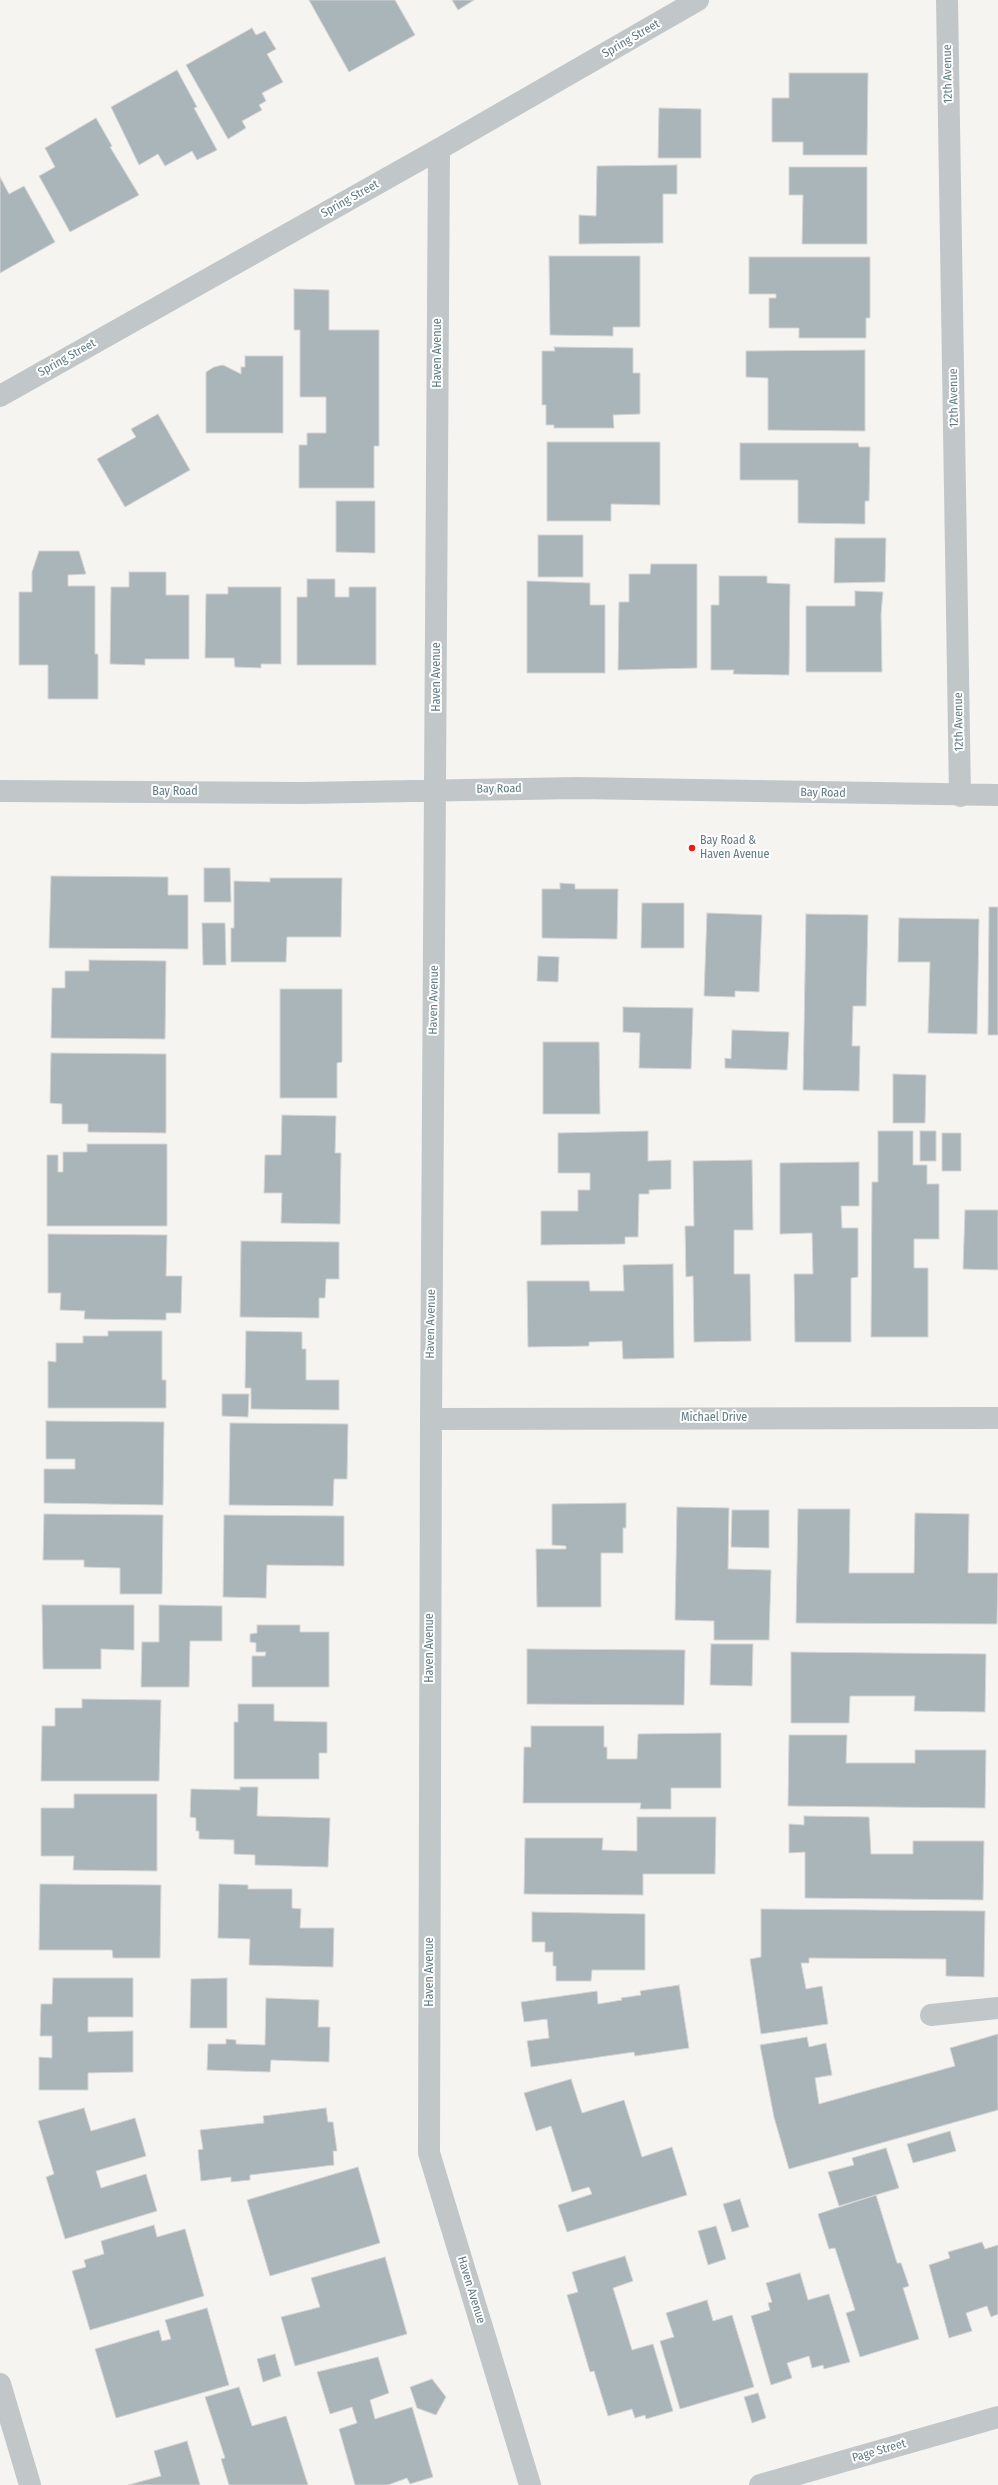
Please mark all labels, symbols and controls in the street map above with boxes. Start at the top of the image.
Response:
street label: Spring Street [600,17,662,61]
street label: 12th Avenue [940,44,956,104]
street label: Spring Street [319,177,381,221]
street label: Haven Avenue [431,318,445,388]
street label: Spring Street [36,336,98,380]
street label: 12th Avenue [946,368,962,428]
street label: Haven Avenue [430,642,444,712]
street label: 12th Avenue [951,692,967,752]
street label: Bay Road [476,781,522,797]
street label: Bay Road [152,785,198,799]
street label: Bay Road [800,785,846,801]
place label: Bay Road & Haven Avenue [700,834,769,862]
marker: Bay Road & Haven Avenue [687,843,697,853]
street label: Haven Avenue [426,965,442,1035]
street label: Haven Avenue [423,1289,439,1359]
street label: Michael Drive [681,1411,747,1425]
street label: Haven Avenue [423,1613,437,1683]
street label: Haven Avenue [423,1937,437,2007]
street label: Haven Avenue [454,2255,488,2325]
street label: Page Street [851,2436,907,2466]

